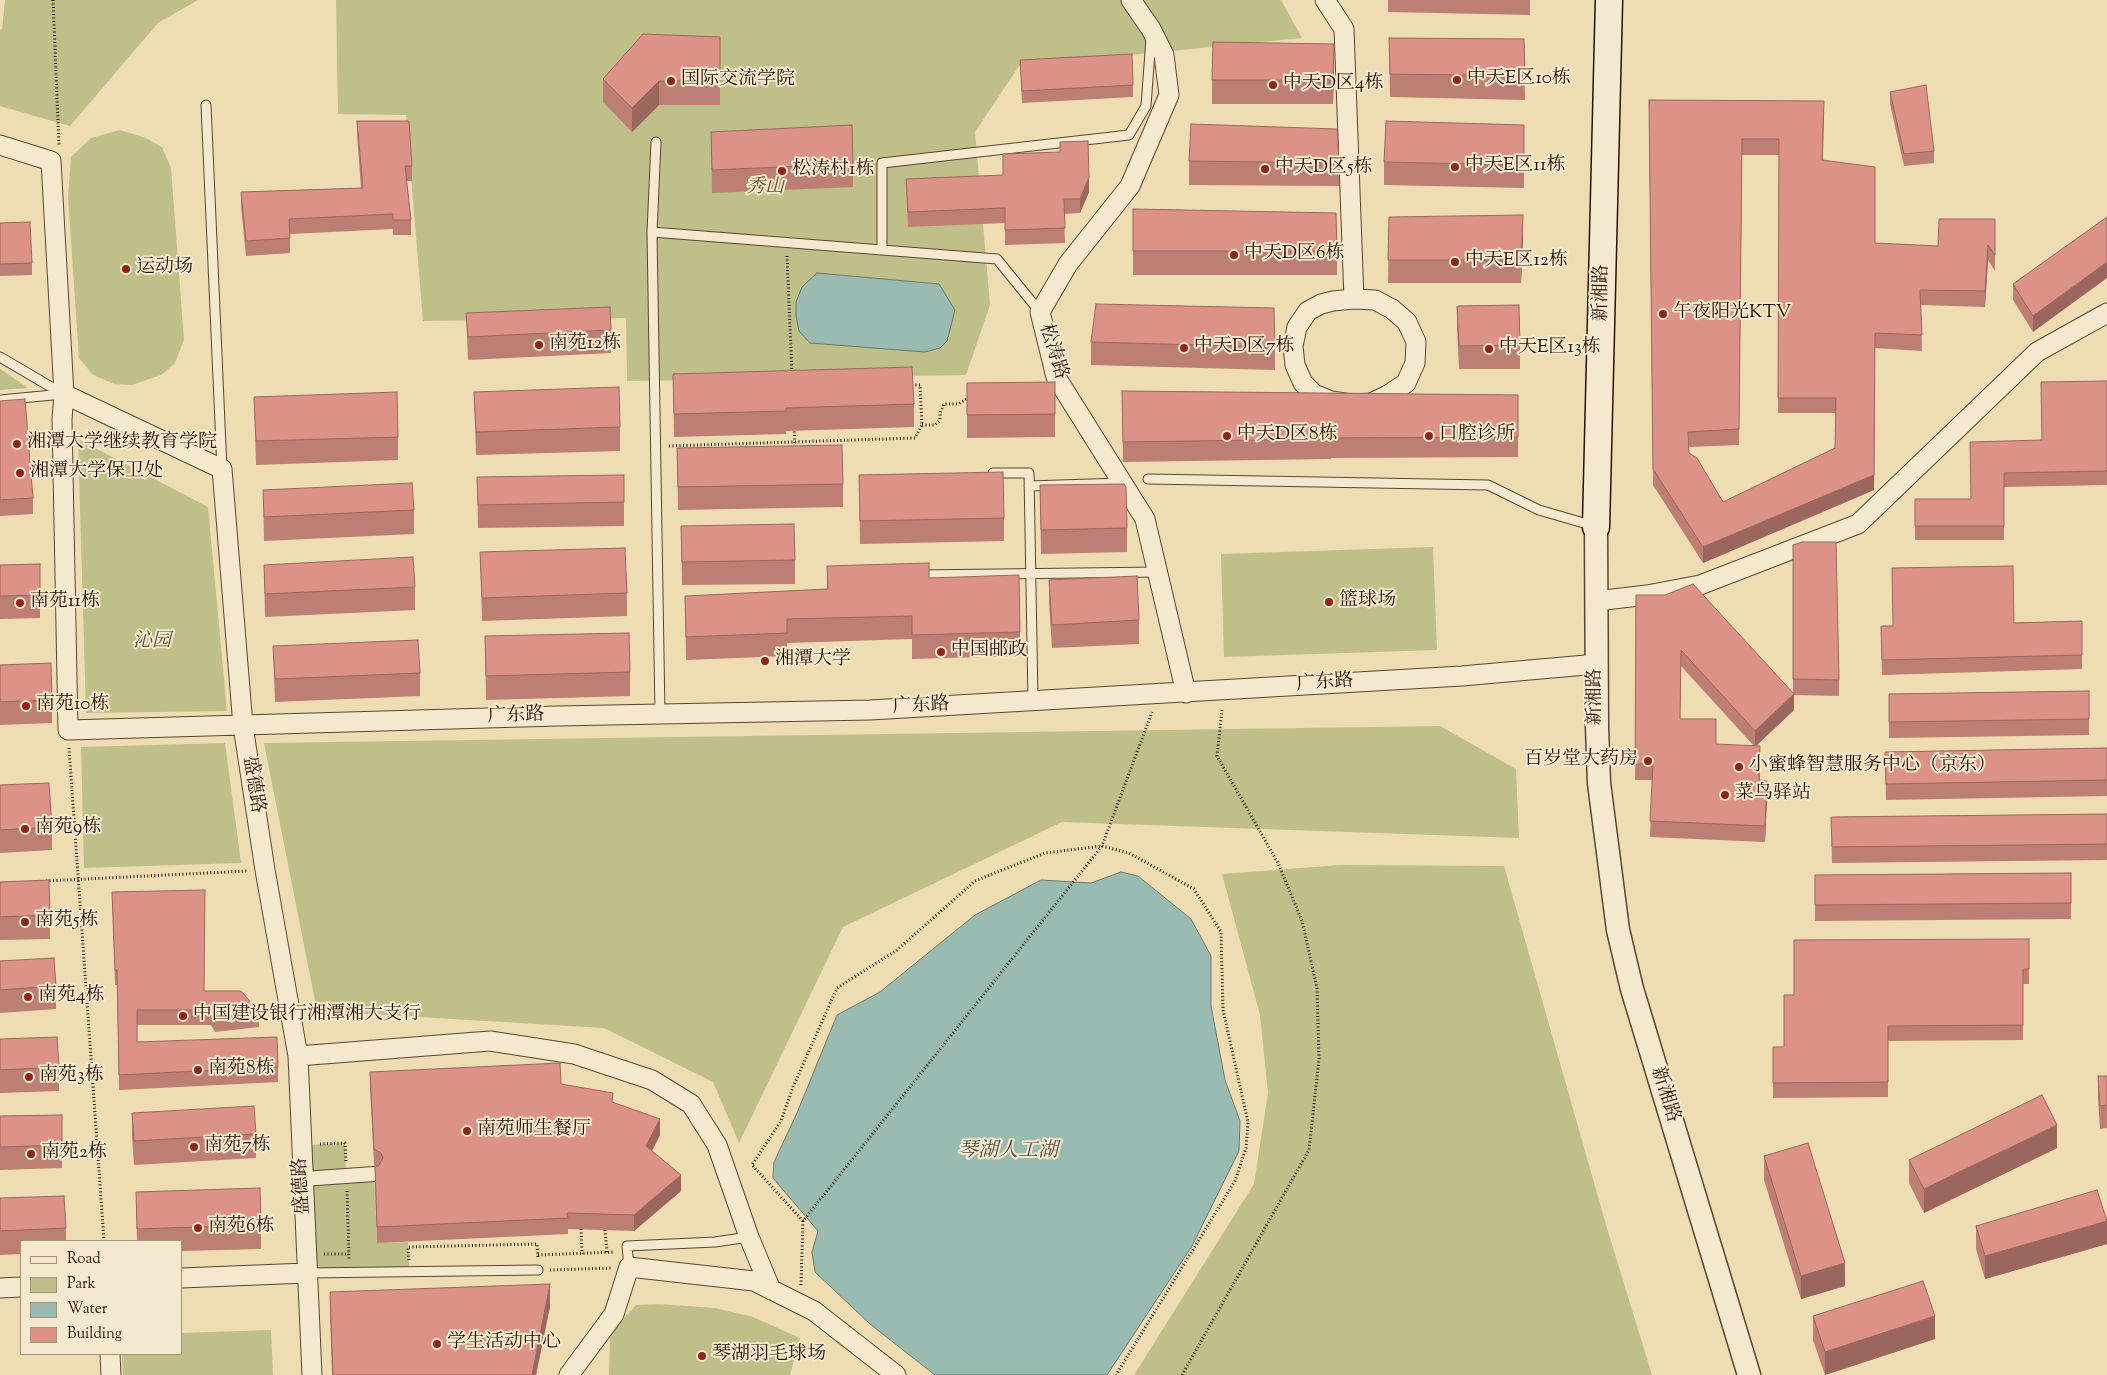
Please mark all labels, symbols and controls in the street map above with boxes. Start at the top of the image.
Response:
place label: 中天E区10栋 [1467,69,1571,91]
place label: 国际交流学院 [681,70,795,92]
place label: 中天D区4栋 [1283,74,1384,96]
marker: 中天E区10栋 [1451,74,1463,86]
marker: 国际交流学院 [665,75,677,87]
marker: 中天D区4栋 [1267,79,1279,91]
place label: 中天E区11栋 [1465,156,1565,178]
place label: 中天D区5栋 [1275,158,1373,180]
place label: 松涛村1栋 [792,160,874,182]
marker: 中天E区11栋 [1449,161,1461,173]
marker: 中天D区5栋 [1259,163,1271,175]
marker: 松涛村1栋 [776,165,788,177]
park label: 秀山 [746,178,784,200]
place label: 中天D区6栋 [1244,244,1344,266]
marker: 中天D区6栋 [1228,249,1240,261]
place label: 中天E区12栋 [1465,251,1568,273]
marker: 中天E区12栋 [1449,256,1461,268]
place label: 运动场 [136,258,193,280]
marker: 运动场 [120,263,132,275]
street label: 新湘路 [1591,264,1615,322]
place label: 午夜阳光KTV [1673,303,1791,325]
marker: 午夜阳光KTV [1657,308,1669,320]
street label: 松涛路 [1033,321,1071,383]
place label: 南苑12栋 [549,334,621,356]
place label: 中天D区7栋 [1194,337,1295,359]
place label: 中天E区13栋 [1499,338,1601,360]
marker: 南苑12栋 [533,339,545,351]
marker: 中天D区7栋 [1178,342,1190,354]
marker: 中天E区13栋 [1483,343,1495,355]
place label: 中天D区8栋 [1237,425,1338,447]
place label: 口腔诊所 [1439,425,1515,447]
marker: 中天D区8栋 [1221,430,1233,442]
marker: 口腔诊所 [1423,430,1435,442]
place label: 湘潭大学继续教育学院 [27,433,217,455]
marker: 湘潭大学继续教育学院 [11,438,23,450]
place label: 湘潭大学保卫处 [30,462,163,484]
marker: 湘潭大学保卫处 [14,467,26,479]
place label: 篮球场 [1339,591,1396,613]
place label: 南苑11栋 [30,592,100,614]
marker: 篮球场 [1323,596,1335,608]
marker: 南苑11栋 [14,597,26,609]
park label: 沁园 [133,632,171,654]
place label: 中国邮政 [951,641,1027,663]
marker: 中国邮政 [935,646,947,658]
place label: 湘潭大学 [775,650,851,672]
marker: 湘潭大学 [759,655,771,667]
street label: 新湘路 [1586,669,1608,725]
street label: 广东路 [1296,671,1354,697]
street label: 广东路 [892,694,950,720]
place label: 南苑10栋 [36,695,109,717]
marker: 南苑10栋 [20,700,32,712]
street label: 广东路 [487,705,545,729]
place label: 百岁堂大药房 [1524,750,1638,772]
street label: 盛德路 [236,755,268,815]
marker: 百岁堂大药房 [1642,755,1654,767]
place label: 小蜜蜂智慧服务中心（京东） [1749,756,1996,778]
marker: 小蜜蜂智慧服务中心（京东） [1733,761,1745,773]
place label: 菜鸟驿站 [1735,784,1811,806]
marker: 菜鸟驿站 [1719,789,1731,801]
place label: 南苑9栋 [35,818,101,840]
marker: 南苑9栋 [19,823,31,835]
place label: 南苑5栋 [35,911,98,933]
marker: 南苑5栋 [19,916,31,928]
place label: 南苑4栋 [38,986,105,1008]
marker: 南苑4栋 [22,991,34,1003]
place label: 中国建设银行湘潭湘大支行 [193,1005,421,1027]
marker: 中国建设银行湘潭湘大支行 [177,1010,189,1022]
place label: 南苑8栋 [208,1059,274,1081]
marker: 南苑8栋 [192,1064,204,1076]
street label: 新湘路 [1645,1064,1683,1126]
place label: 南苑3栋 [39,1066,104,1088]
marker: 南苑3栋 [23,1071,35,1083]
place label: 南苑师生餐厅 [477,1120,591,1142]
marker: 南苑师生餐厅 [461,1125,473,1137]
place label: 南苑7栋 [204,1136,271,1158]
marker: 南苑7栋 [188,1141,200,1153]
water label: 琴湖人工湖 [958,1141,1058,1165]
place label: 南苑2栋 [41,1143,107,1165]
marker: 南苑2栋 [25,1148,37,1160]
street label: 盛德路 [290,1157,316,1215]
place label: 南苑6栋 [208,1217,274,1239]
marker: 南苑6栋 [192,1222,204,1234]
legend [20,1240,182,1355]
text: Road [67,1249,101,1270]
text: Park [67,1274,96,1295]
text: Water [67,1299,107,1320]
text: Building [67,1324,122,1345]
place label: 学生活动中心 [447,1333,561,1355]
marker: 学生活动中心 [431,1338,443,1350]
place label: 琴湖羽毛球场 [712,1345,826,1367]
marker: 琴湖羽毛球场 [696,1350,708,1362]

